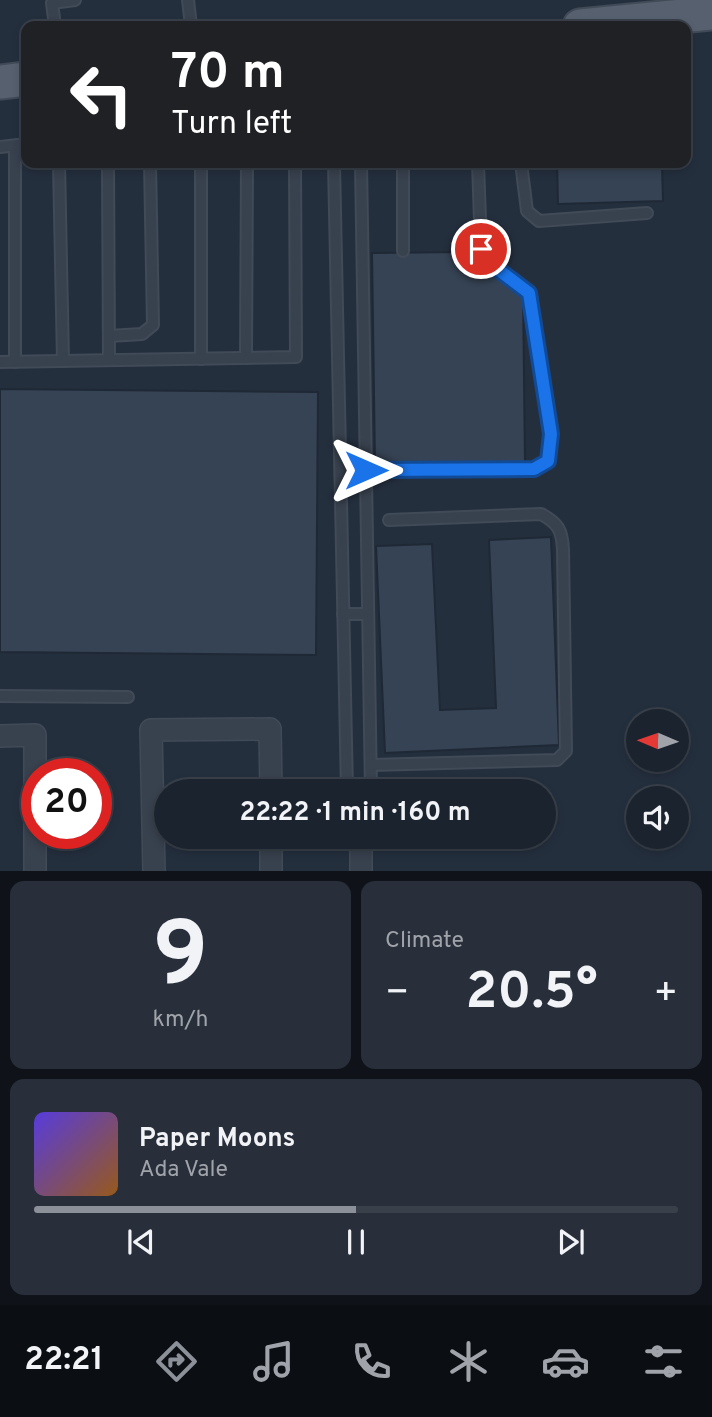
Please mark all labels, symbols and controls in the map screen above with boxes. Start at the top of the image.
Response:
text: 70 m [171,44,285,106]
icon: left [56,49,147,140]
text: Turn left [171,105,292,145]
pin [451,219,511,279]
icon: arrive [462,230,500,268]
position arrow [329,433,403,507]
north arrow [626,709,690,772]
map controls [626,709,689,849]
speed limit sign: 20 [21,758,112,849]
button: sound [626,786,689,849]
text: 22:22 · 1 min · 160 m [239,797,471,830]
text: 9 [153,903,208,1018]
text: Climate [385,927,464,956]
text: 20.5° [465,961,598,1027]
text: − [385,970,410,1019]
text: + [653,970,678,1019]
text: km/h [153,1006,208,1035]
text: Paper Moons [139,1123,295,1156]
text: Ada Vale [139,1156,228,1185]
icon: previous [122,1223,160,1261]
icon: pause [337,1223,375,1261]
icon: next [552,1223,590,1261]
icon: directions [152,1337,201,1386]
icon: music [249,1337,298,1386]
icon: phone [347,1337,396,1386]
icon: climate [444,1337,493,1386]
icon: car [541,1337,590,1386]
icon: filters [639,1337,688,1386]
text: 22:21 [24,1341,103,1381]

